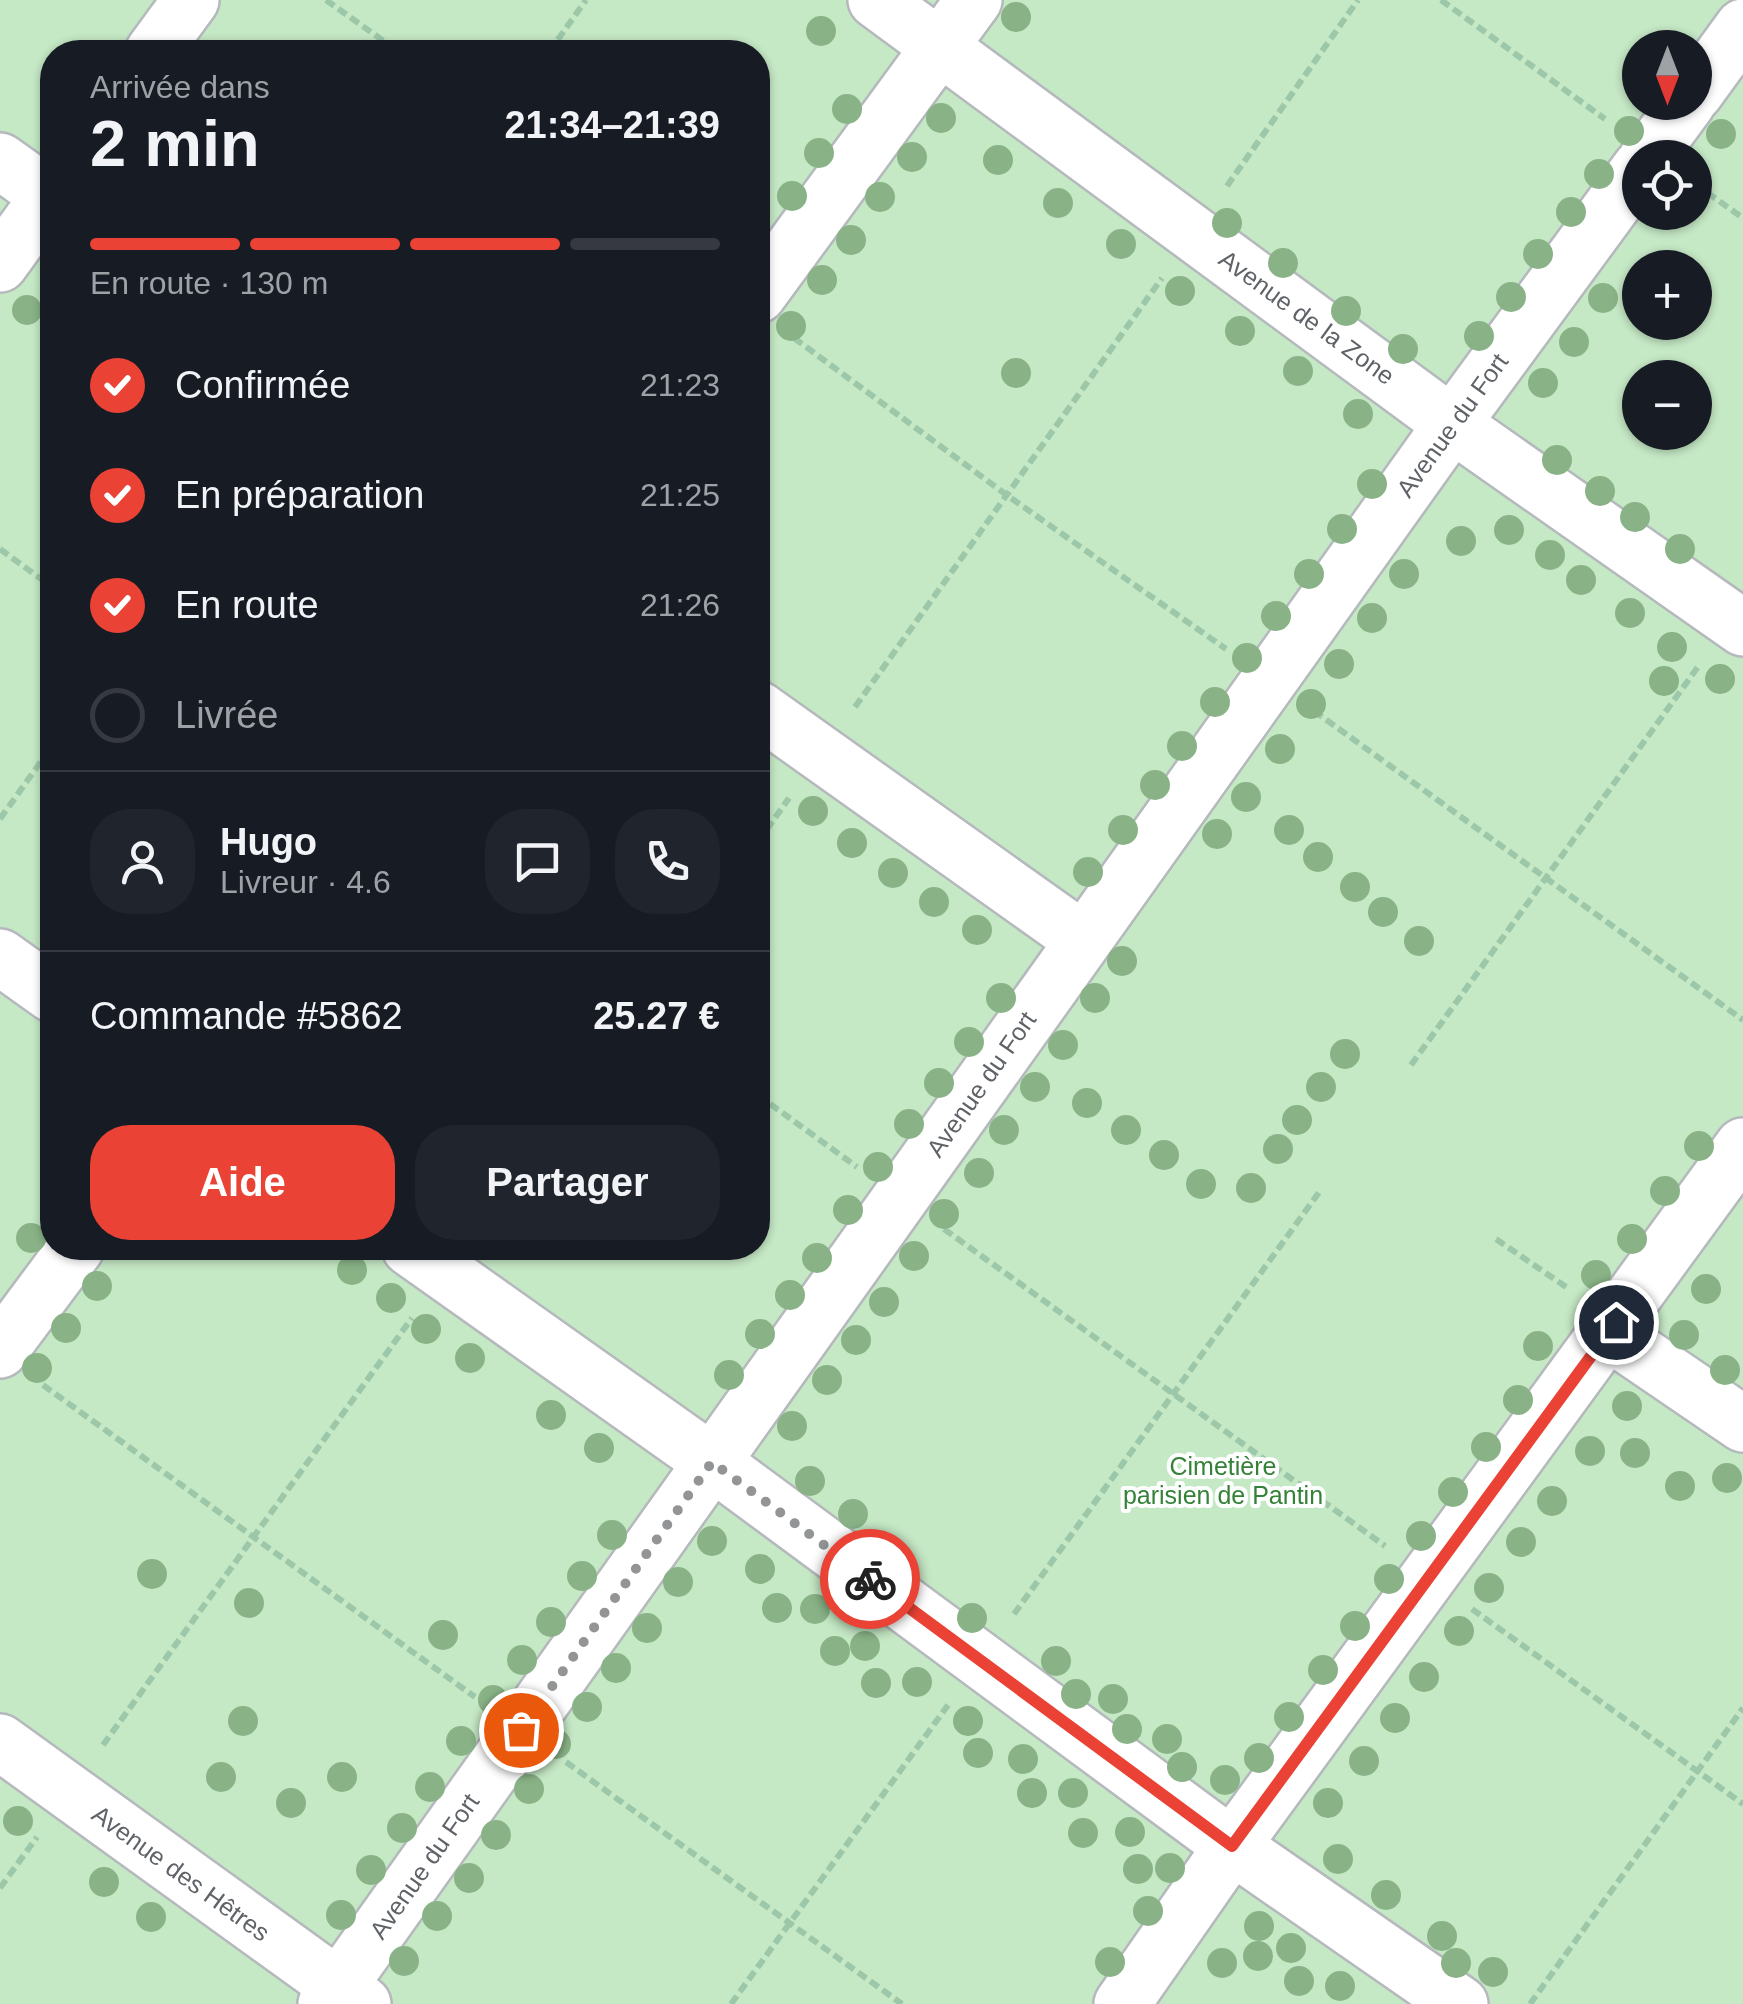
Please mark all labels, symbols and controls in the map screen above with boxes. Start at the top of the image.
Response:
north arrow [1622,30,1712,120]
map controls [1622,30,1712,450]
text: Arrivée dans [90,69,270,105]
text: 21:34–21:39 [504,104,720,146]
text: 2 min [90,107,260,180]
button: locate [1622,140,1712,230]
street label: Avenue de la Zone [1214,244,1400,390]
button: + [1622,250,1712,340]
text: En route · 130 m [90,265,328,301]
street label: Avenue du Fort [1391,348,1513,502]
icon: check [90,358,145,413]
button: − [1622,360,1712,450]
text: Confirmée [175,364,350,406]
text: 21:23 [640,367,720,403]
icon: check [90,468,145,523]
text: En préparation [175,474,424,516]
text: 21:25 [640,477,720,513]
icon: check [90,578,145,633]
text: En route [175,584,319,626]
text: 21:26 [640,587,720,623]
text: Livrée [175,694,279,736]
button: person [90,809,195,914]
button: chat [485,809,590,914]
button: phone [615,809,720,914]
text: Hugo [220,821,317,863]
text: Livreur · 4.6 [220,864,391,900]
text: Commande #5862 [90,995,403,1037]
text: 25.27 € [593,995,720,1037]
street label: Avenue du Fort [921,1006,1041,1162]
button: Aide [90,1125,395,1240]
button: Partager [415,1125,720,1240]
pin [1574,1280,1659,1365]
icon: home [1589,1295,1644,1350]
park label: Cimetière parisien de Pantin [1123,1452,1323,1509]
courier [820,1529,920,1629]
icon: bike [843,1552,898,1607]
pin [479,1688,564,1773]
icon: bag [494,1703,549,1758]
street label: Avenue du Fort [364,1788,484,1944]
street label: Avenue des Hêtres [87,1799,275,1947]

